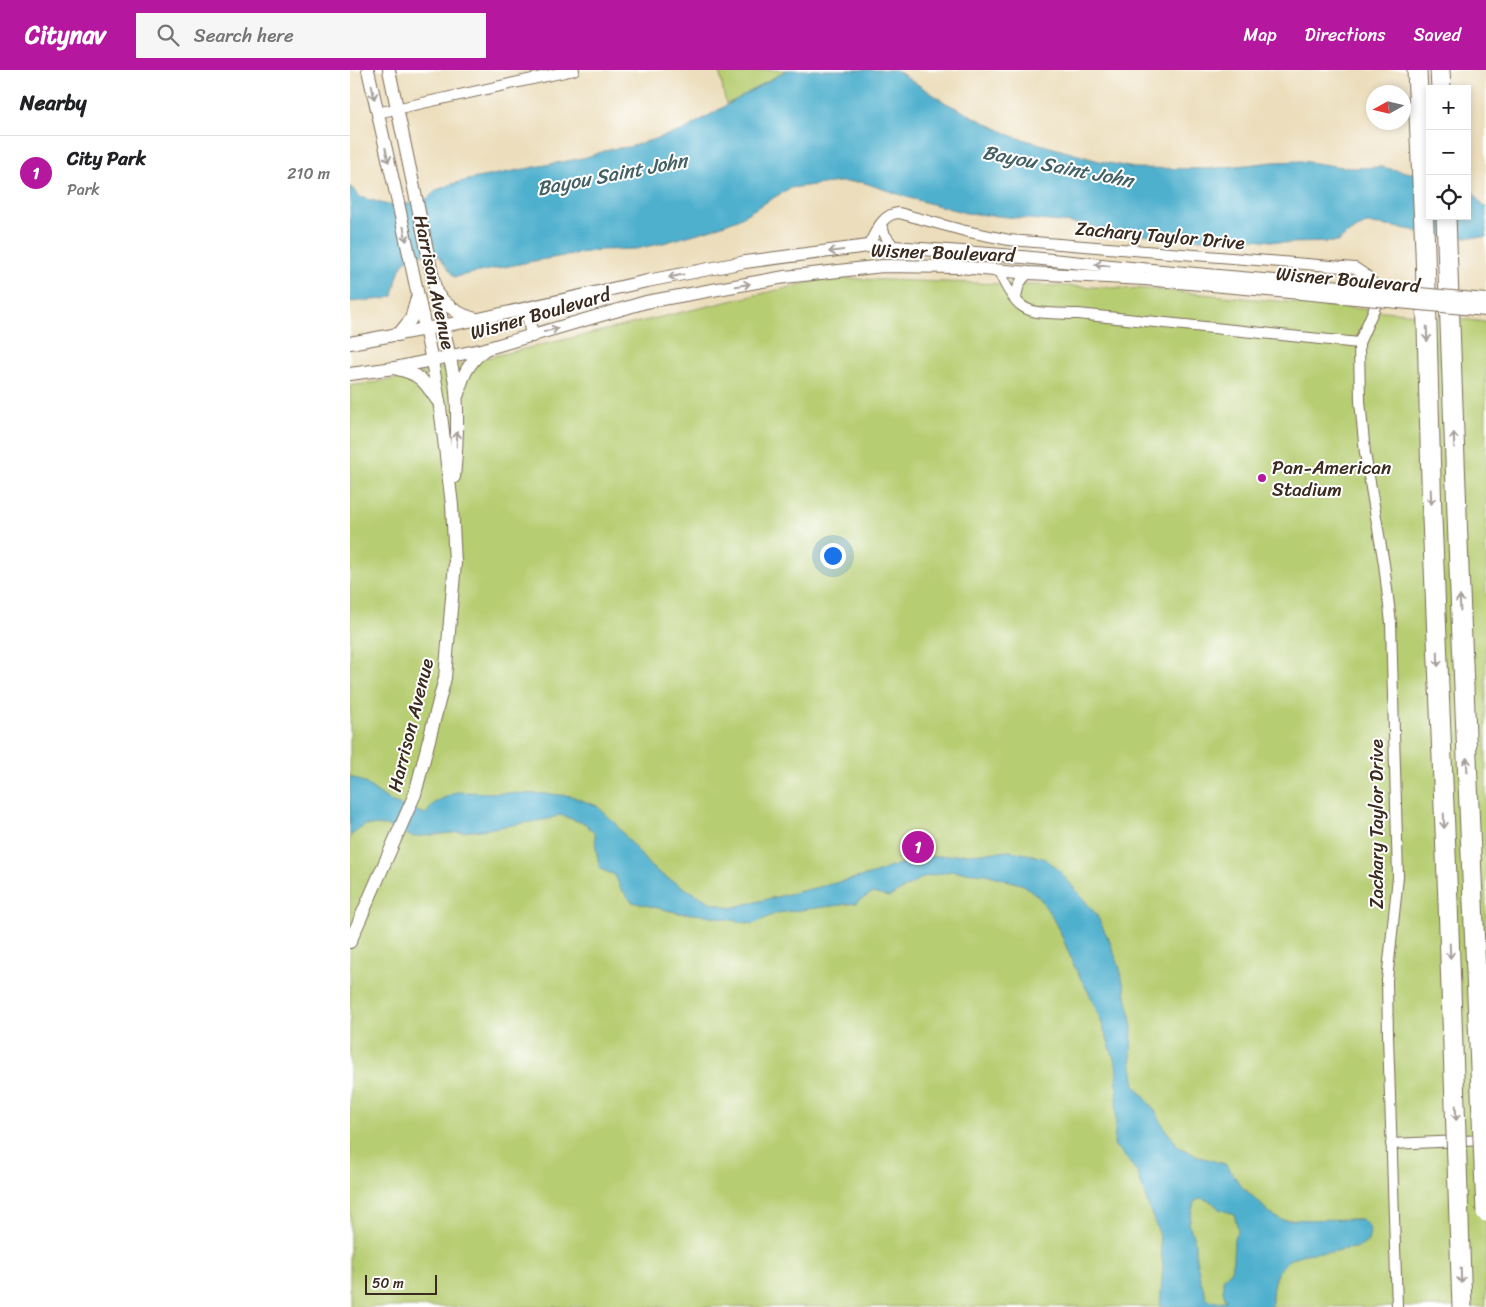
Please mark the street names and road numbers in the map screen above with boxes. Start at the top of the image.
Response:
street label: Harrison Avenue [404,212,465,352]
street label: Zachary Taylor Drive [1074,212,1246,259]
street label: Wisner Boulevard [870,233,1018,272]
street label: Wisner Boulevard [1275,257,1423,302]
street label: Wisner Boulevard [466,277,616,349]
street label: Harrison Avenue [378,655,443,796]
street label: Zachary Taylor Drive [1360,739,1393,909]

